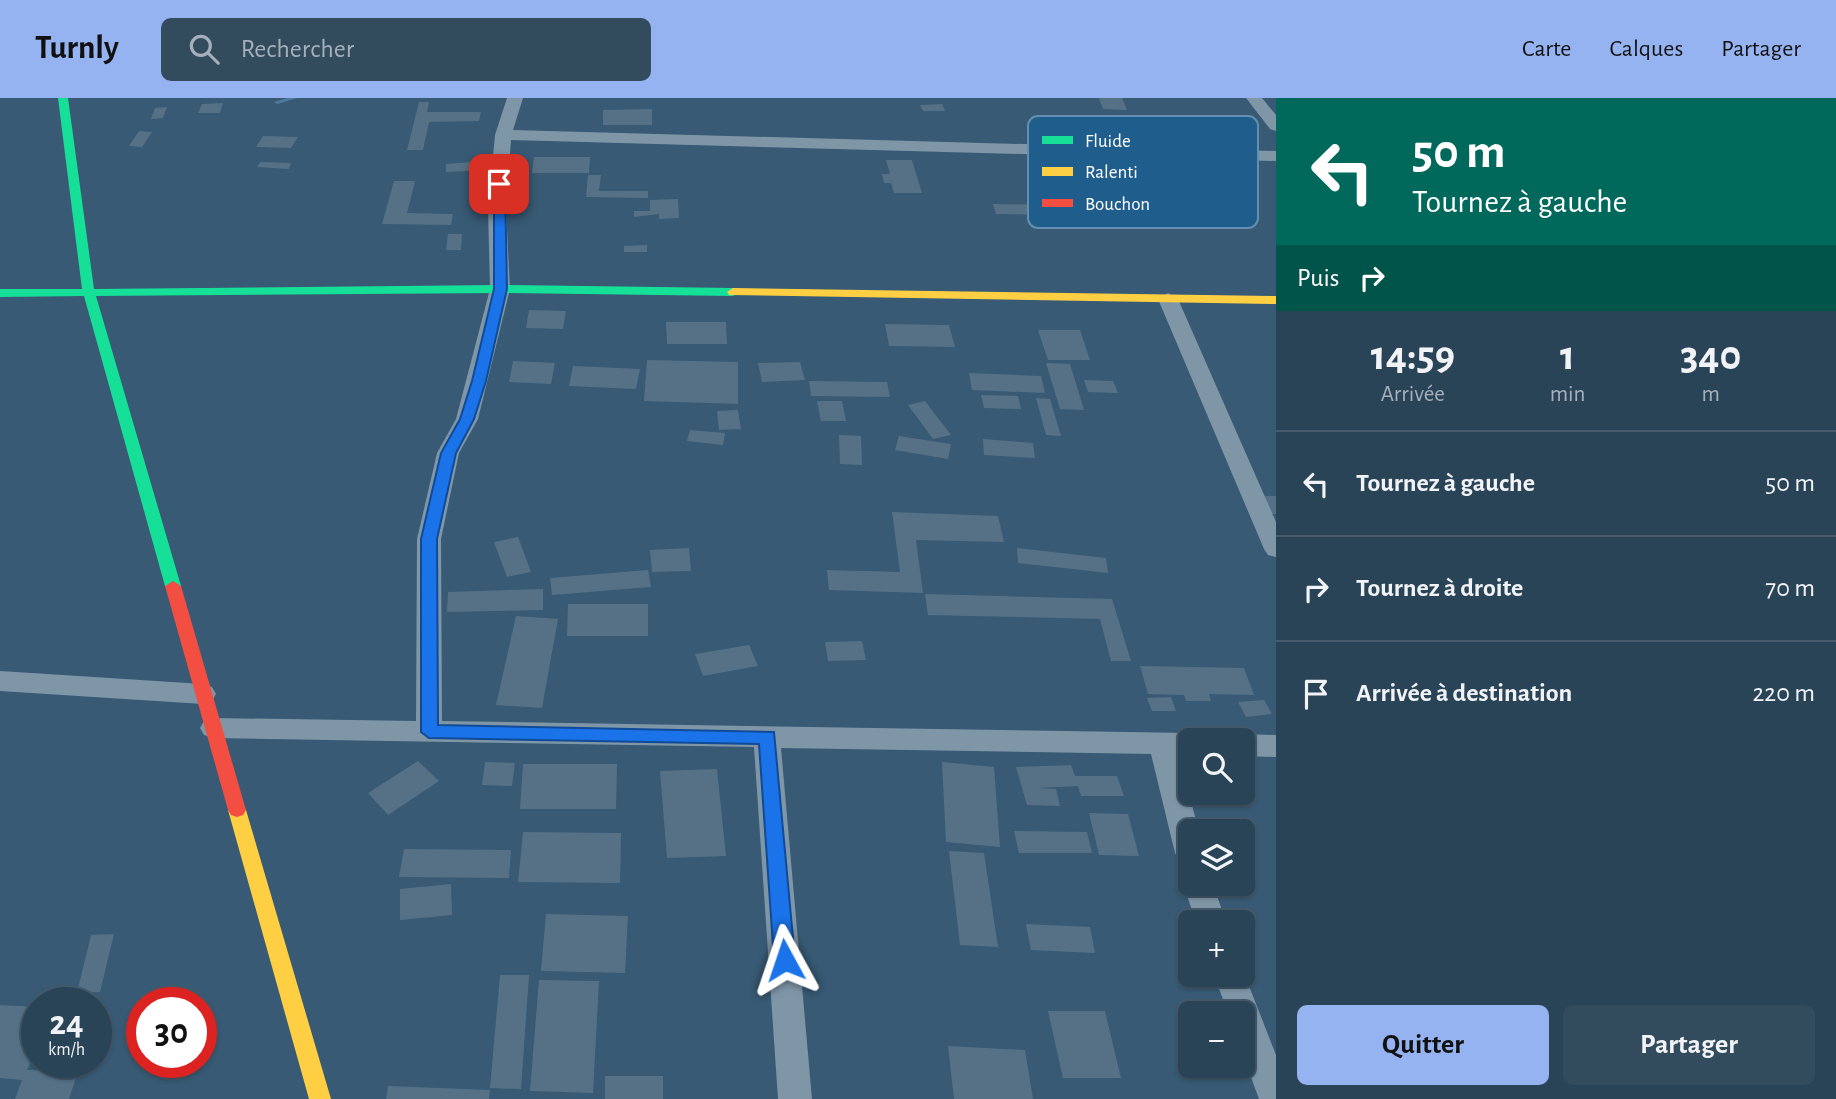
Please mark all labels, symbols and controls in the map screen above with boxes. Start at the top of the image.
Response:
search box [161,18,651,81]
icon: search [185,30,223,68]
text: Turnly [35,32,119,65]
text: Rechercher [241,36,354,62]
text: Carte [1522,37,1571,61]
text: Calques [1609,37,1683,61]
text: Partager [1721,37,1801,61]
legend [1028,116,1258,228]
icon: left [1297,126,1388,217]
text: 50 m [1412,128,1506,177]
text: Fluide [1085,132,1131,151]
pin [469,154,529,214]
text: Ralenti [1085,163,1138,182]
icon: arrive [480,165,518,203]
text: Tournez à gauche [1412,186,1627,218]
text: Bouchon [1085,195,1150,214]
icon: right [1353,259,1391,297]
text: Puis [1297,265,1339,291]
text: 14:59 [1371,335,1455,377]
text: 1 [1560,335,1575,377]
text: 340 [1680,335,1741,377]
text: Arrivée [1381,383,1445,406]
text: min [1550,383,1585,406]
text: m [1702,383,1720,406]
icon: left [1297,465,1335,503]
text: Tournez à gauche [1356,470,1535,496]
text: 50 m [1765,470,1815,496]
icon: right [1297,570,1335,608]
text: Tournez à droite [1356,575,1523,601]
text: 70 m [1765,575,1815,601]
icon: arrive [1297,675,1335,713]
text: Arrivée à destination [1356,680,1572,706]
text: 220 m [1753,680,1815,706]
map controls [1178,728,1255,1078]
button: search [1178,728,1255,805]
button: layers [1178,819,1255,896]
button: + [1178,910,1255,987]
position arrow [748,923,822,997]
speed limit sign: 30 [126,987,217,1078]
button: − [1178,1001,1255,1078]
button: Quitter [1297,1005,1549,1085]
button: Partager [1563,1005,1815,1085]
text: 24 [49,1006,84,1041]
text: km/h [48,1041,85,1059]

